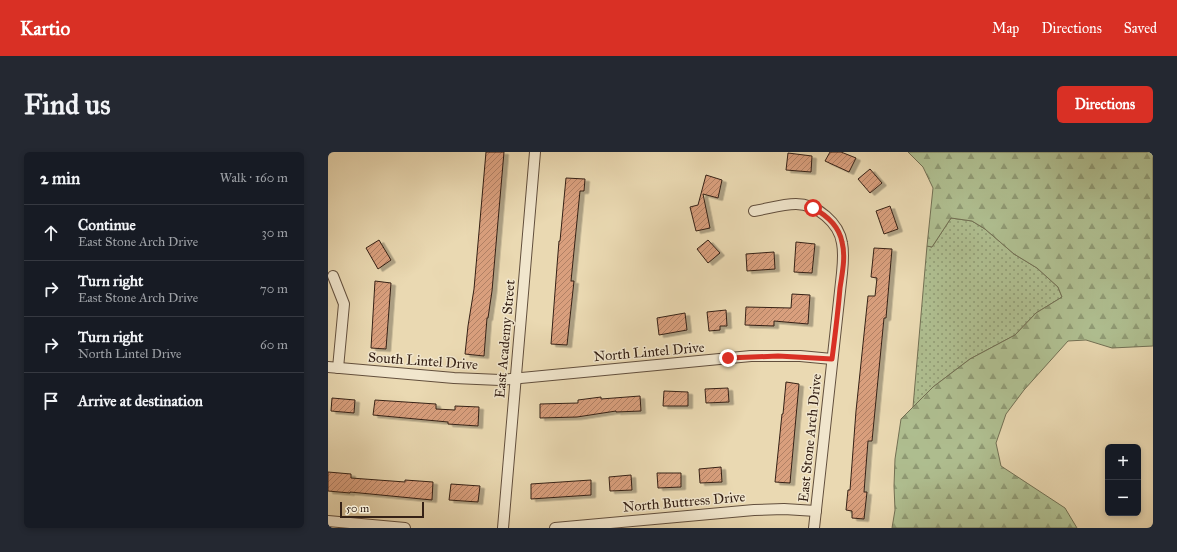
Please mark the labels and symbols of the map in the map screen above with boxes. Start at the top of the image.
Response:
route start [804,199,822,217]
street label: East Academy Street [491,279,519,399]
street label: North Lintel Drive [593,339,705,365]
street label: South Lintel Drive [367,349,479,373]
route end [719,349,737,367]
street label: East Stone Arch Drive [795,373,825,503]
street label: North Buttress Drive [622,488,746,516]
scale bar [340,500,424,519]

